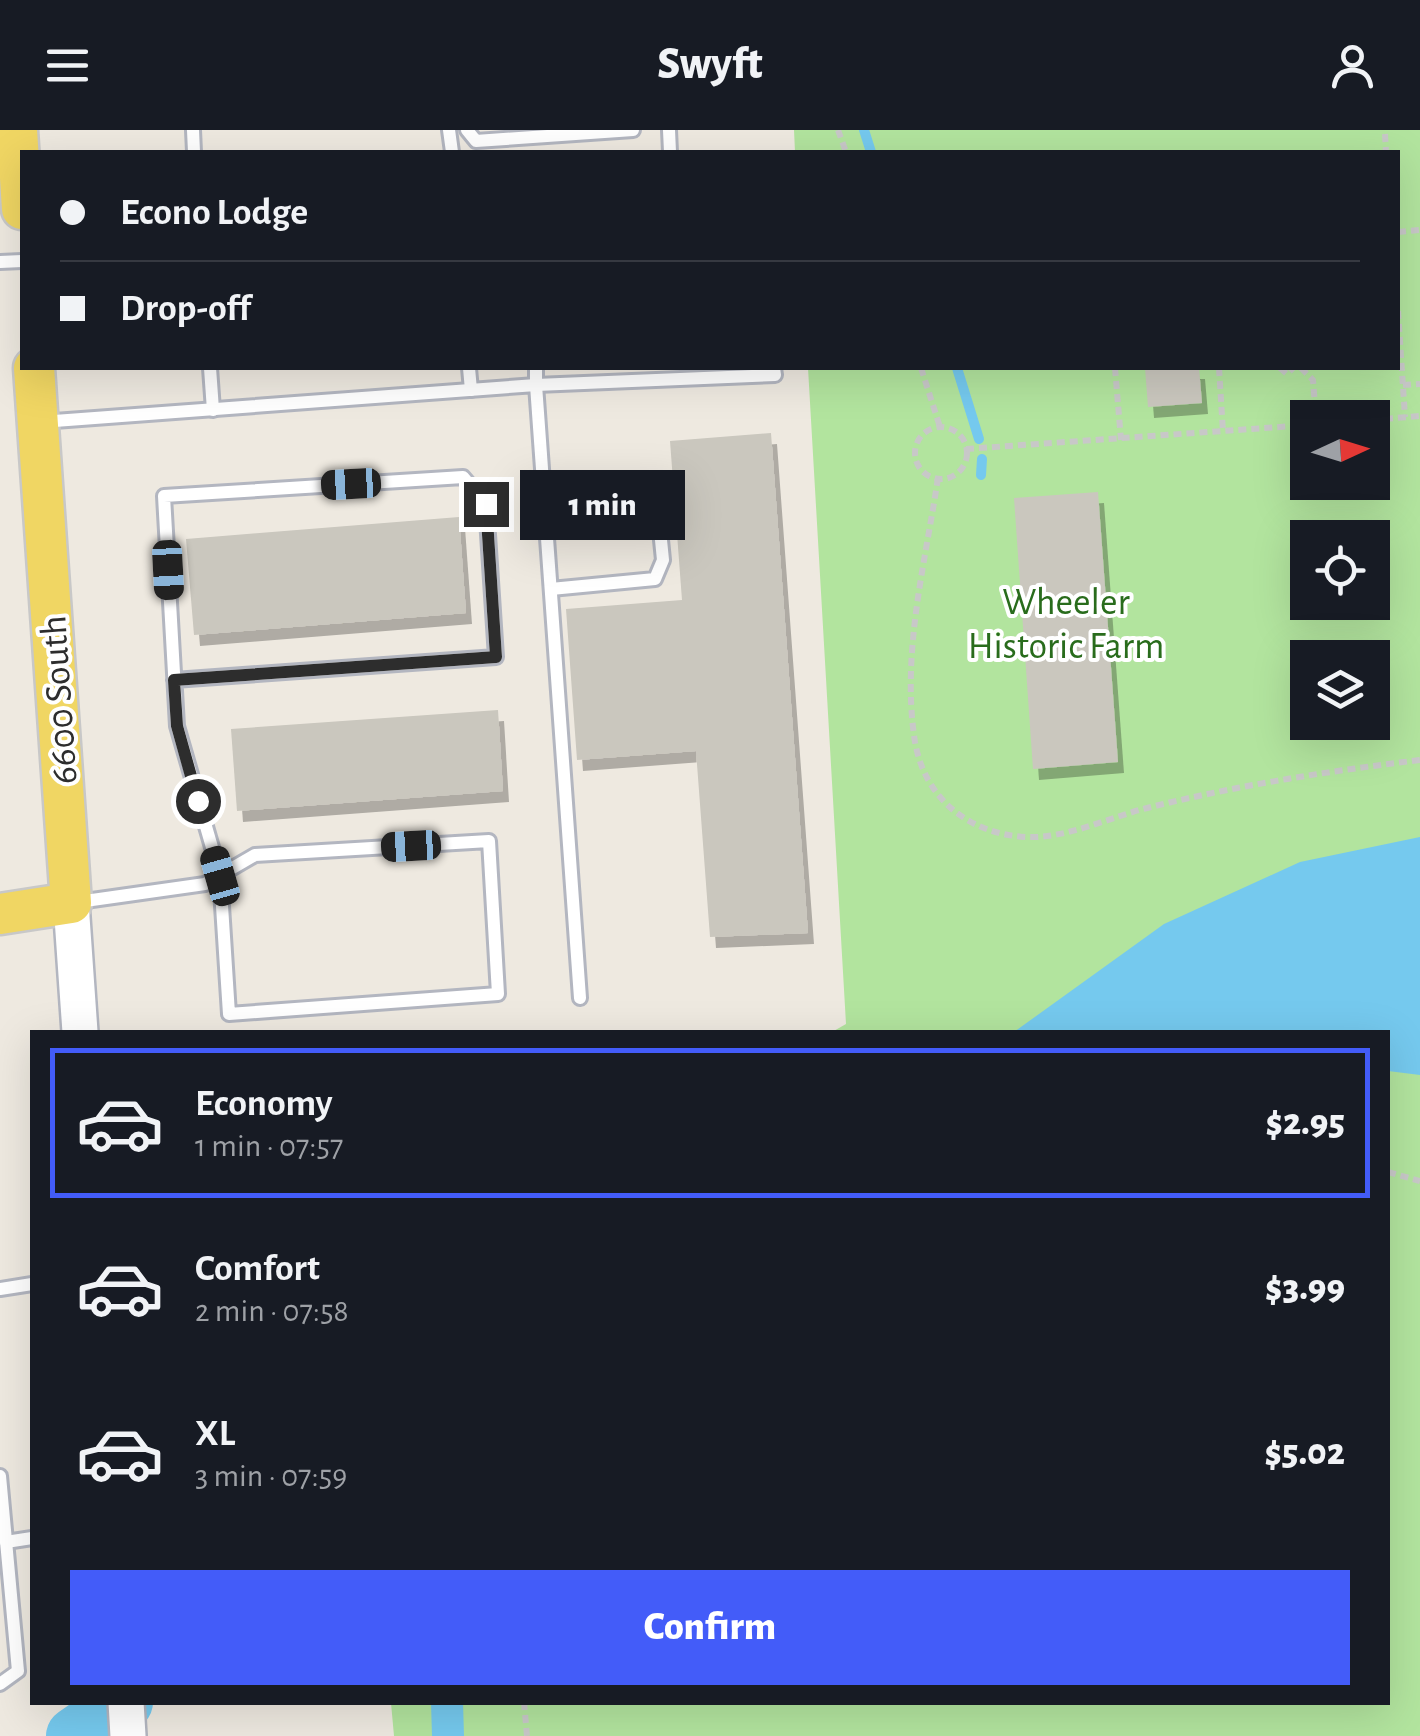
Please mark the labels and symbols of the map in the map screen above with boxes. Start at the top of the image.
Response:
north arrow [1290,400,1390,500]
car [320,467,382,501]
callout: 1 min [521,469,686,539]
route end [464,482,509,527]
car [151,539,185,601]
park label: Wheeler Historic Farm [968,584,1164,666]
street label: 6600 South [35,614,85,786]
route start [176,779,221,824]
car [380,829,442,863]
car [197,843,243,909]

